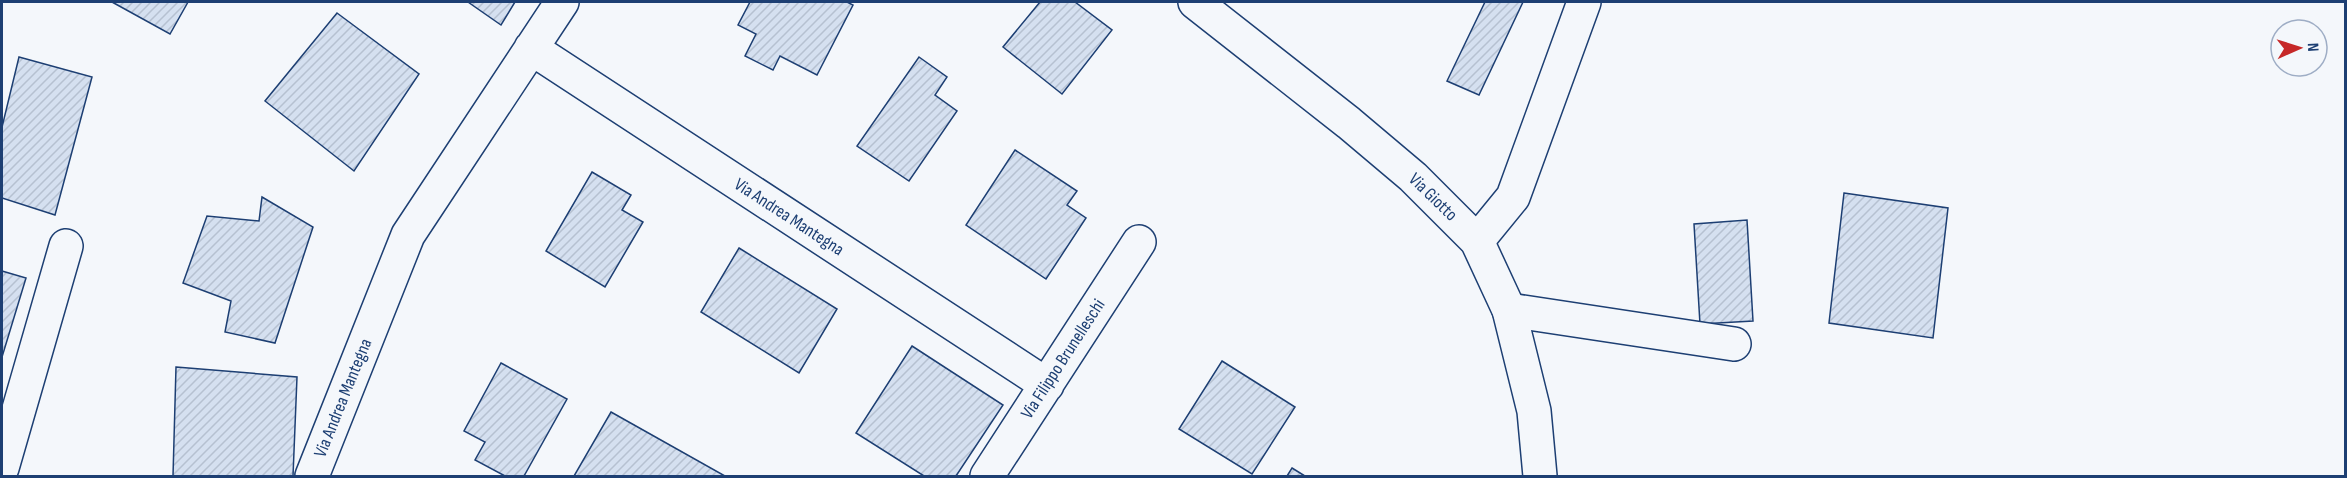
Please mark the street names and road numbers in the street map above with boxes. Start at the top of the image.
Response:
street label: Via Giotto [1404,169,1462,225]
street label: Via Andrea Mantegna [730,174,848,260]
street label: Via Filippo Brunelleschi [1017,295,1109,423]
street label: Via Andrea Mantegna [310,335,376,460]

